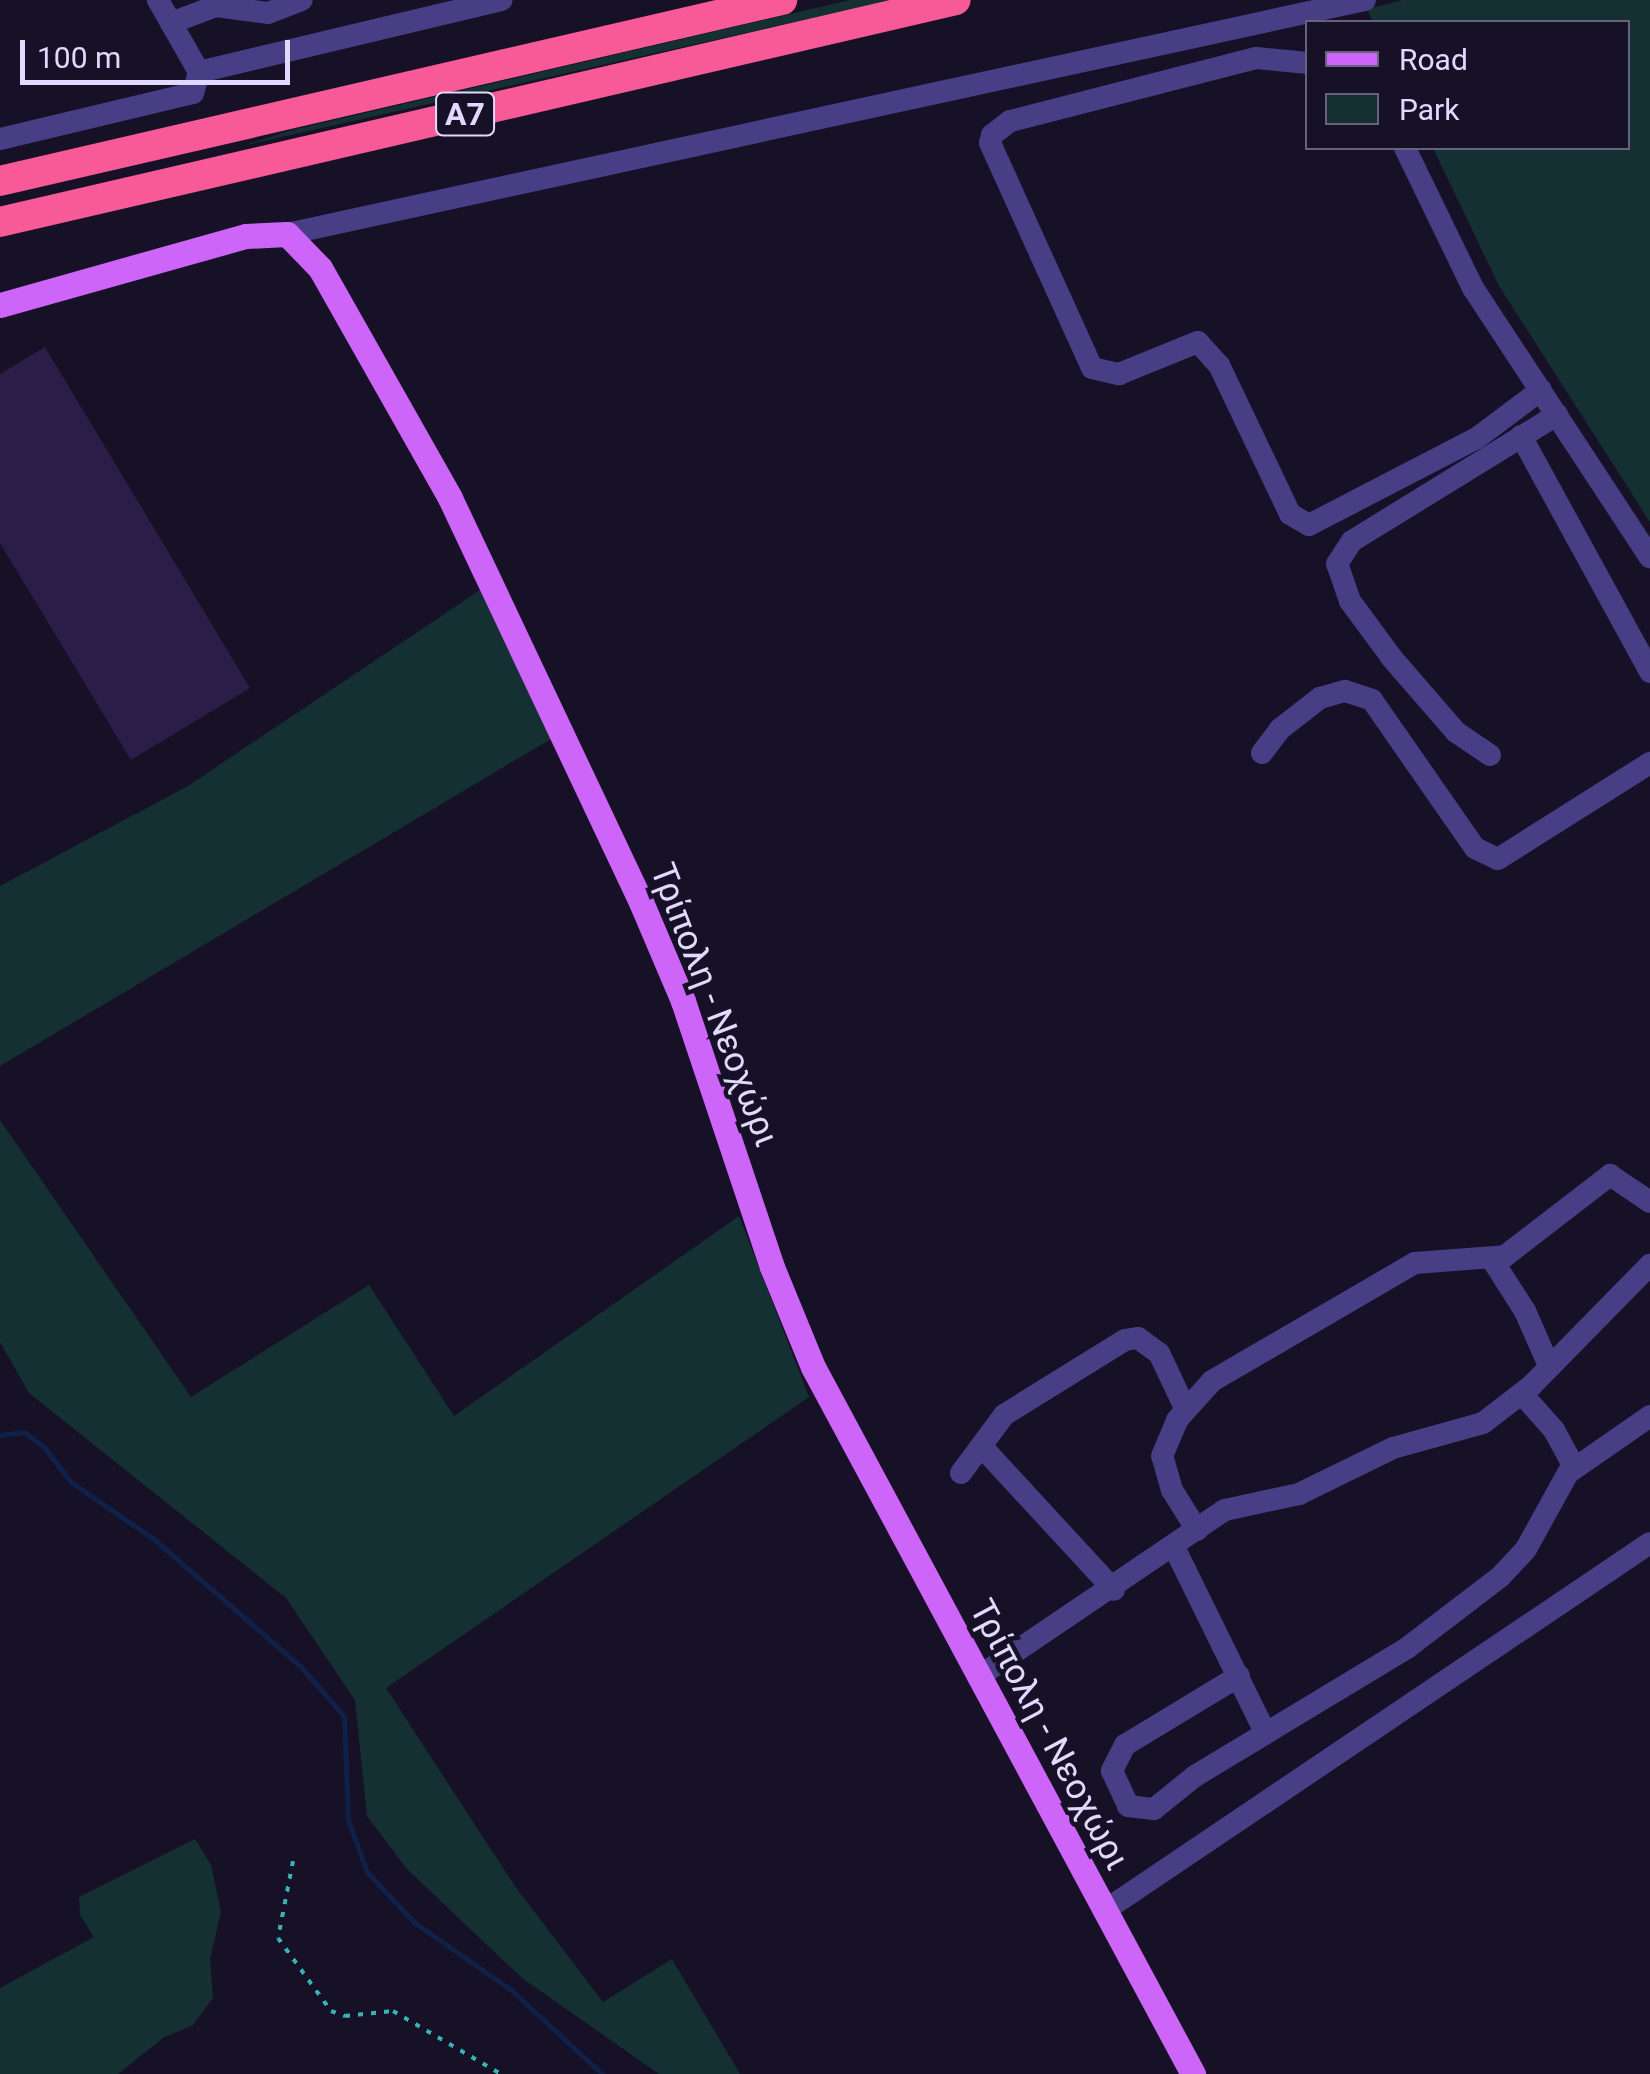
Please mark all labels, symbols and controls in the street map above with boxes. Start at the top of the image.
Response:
scale bar [25,20,295,82]
legend [1305,20,1630,150]
text: 100 m [37,40,121,75]
text: Road [1399,42,1468,77]
road number: Α7 [435,87,495,141]
text: Park [1399,92,1459,127]
street label: Τρίπολη - Νεοχώρι [641,858,787,1152]
street label: Τρίπολη - Νεοχώρι [960,1593,1138,1877]

